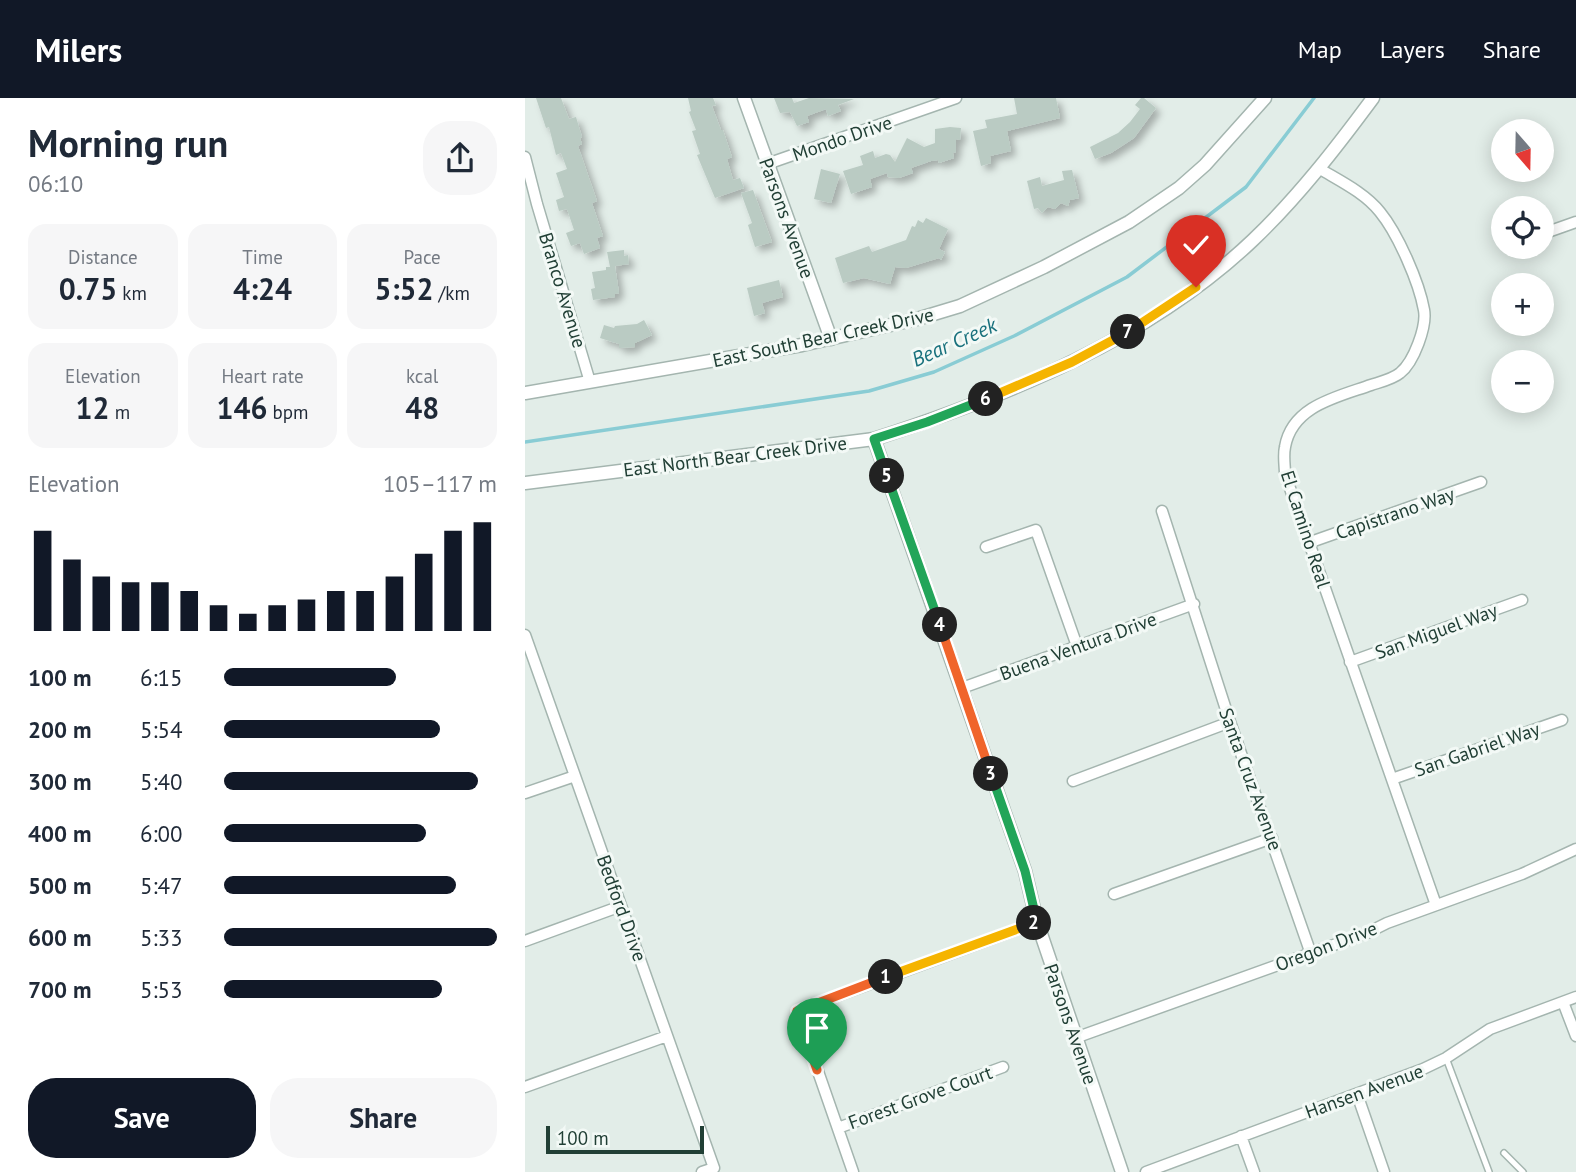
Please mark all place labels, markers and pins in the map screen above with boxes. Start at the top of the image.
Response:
pin [1166,215,1226,287]
pin: 7 [1111,314,1145,350]
pin: 6 [969,382,1003,416]
pin: 5 [869,458,905,494]
pin: 4 [923,608,957,642]
pin: 3 [973,756,1009,792]
pin: 2 [1016,906,1051,940]
pin: 1 [869,960,903,994]
pin [787,998,847,1070]

